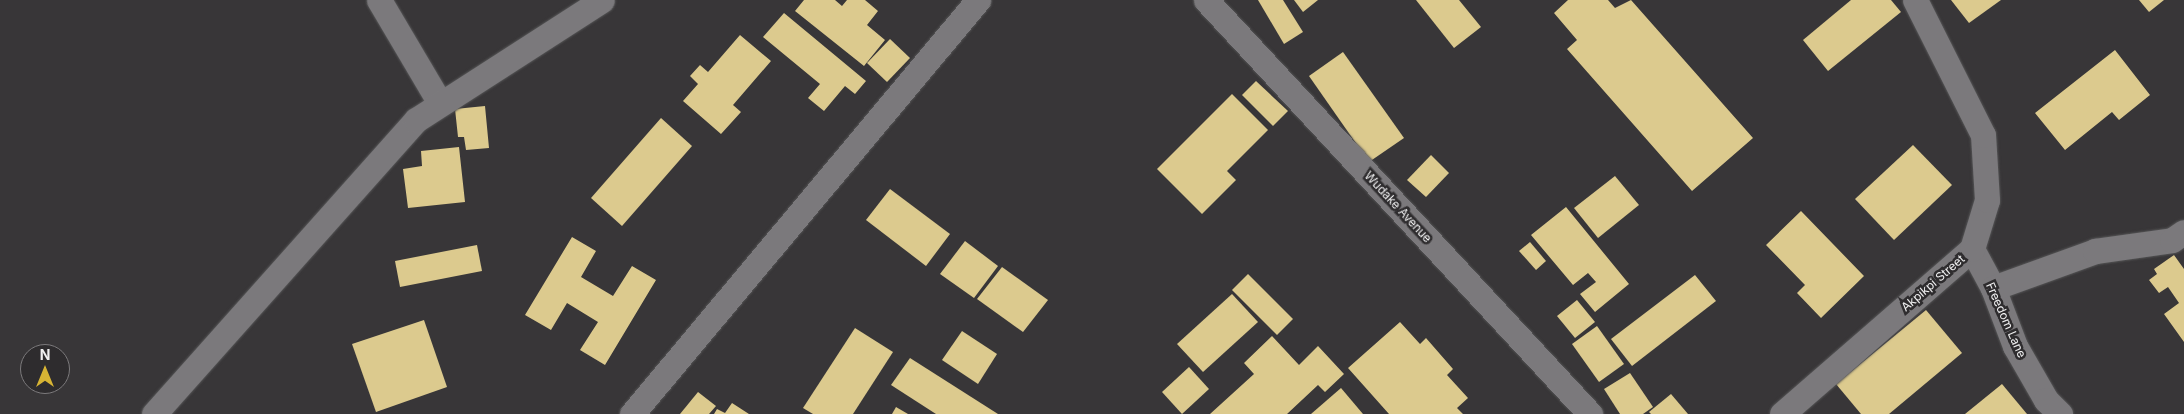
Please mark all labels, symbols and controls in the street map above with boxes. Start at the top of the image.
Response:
street label: Wudake Avenue [1361,169,1435,245]
street label: Akpikpi Street [1898,252,1968,314]
street label: Freedom Lane [1983,280,2029,360]
north arrow [20,344,70,394]
text: N [40,346,50,363]

